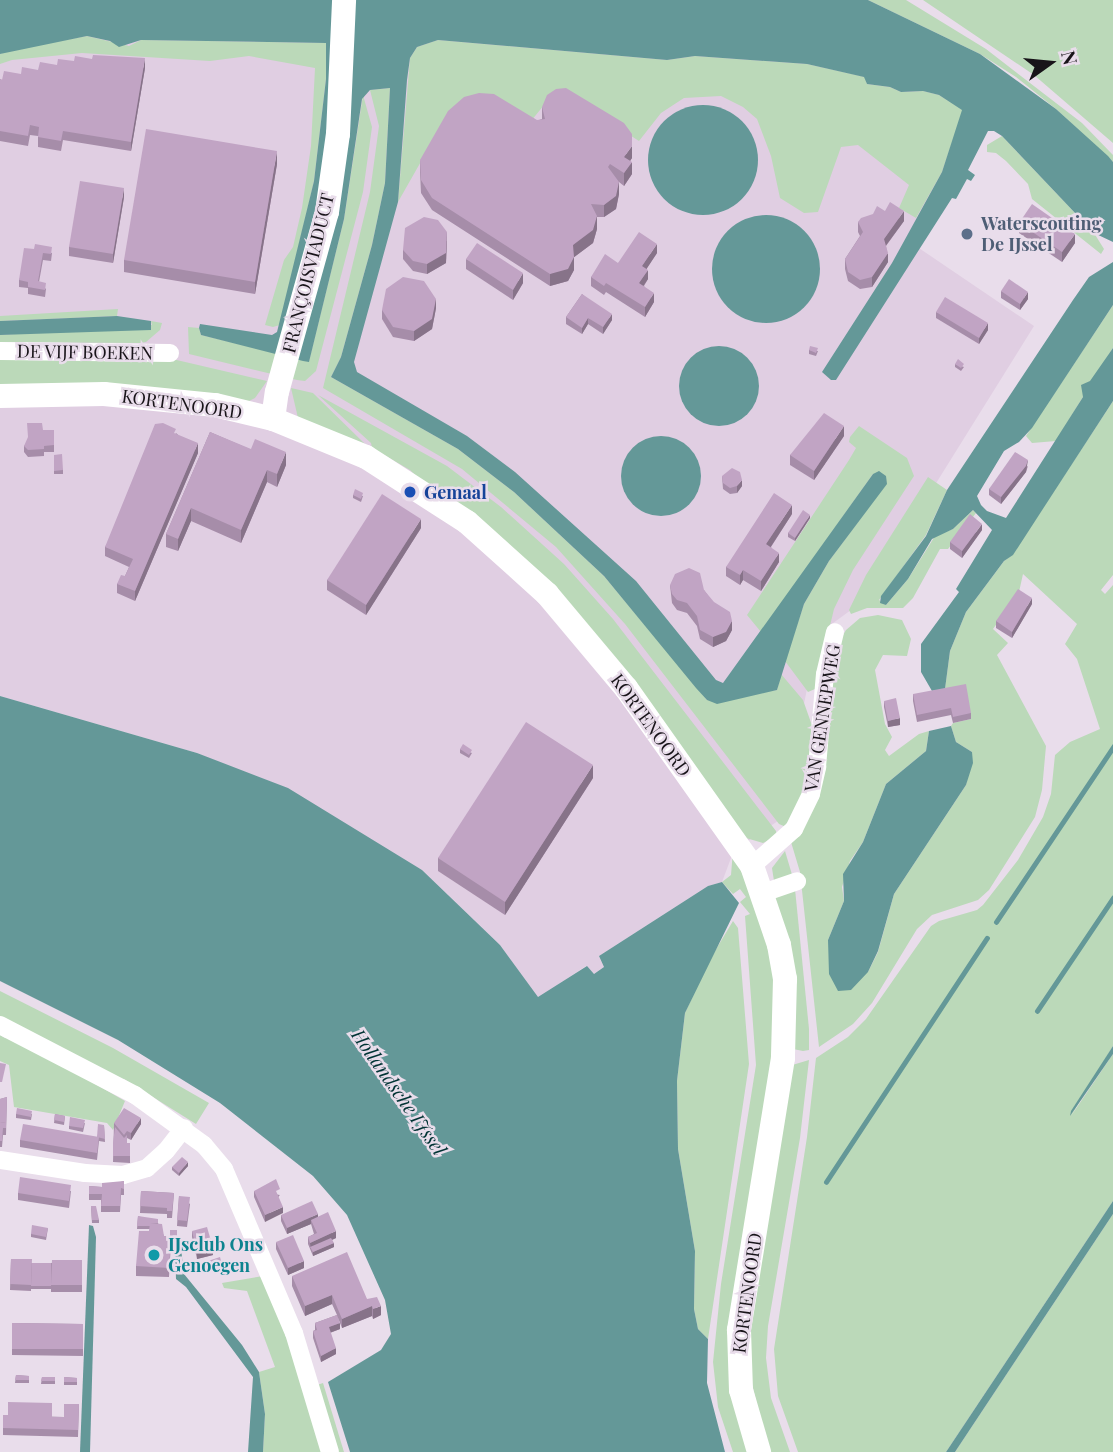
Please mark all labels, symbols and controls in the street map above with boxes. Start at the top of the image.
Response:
north arrow [1015,28,1085,98]
text: N [1056,48,1085,68]
street label: FRANÇOISVIADUCT [278,191,338,355]
place label: Waterscouting De IJssel [981,213,1101,256]
marker: Waterscouting De IJssel [959,226,975,242]
street label: DE VIJF BOEKEN [16,340,154,364]
street label: KORTENOORD [120,385,244,423]
place label: Gemaal [424,481,487,503]
marker: Gemaal [402,484,418,500]
street label: VAN GENNEPWEG [800,643,844,793]
street label: KORTENOORD [607,669,695,781]
water label: Hollandsche IJssel [347,1024,451,1160]
street label: KORTENOORD [728,1231,766,1355]
place label: IJsclub Ons Genoegen [168,1234,263,1276]
marker: IJsclub Ons Genoegen [146,1247,162,1263]

